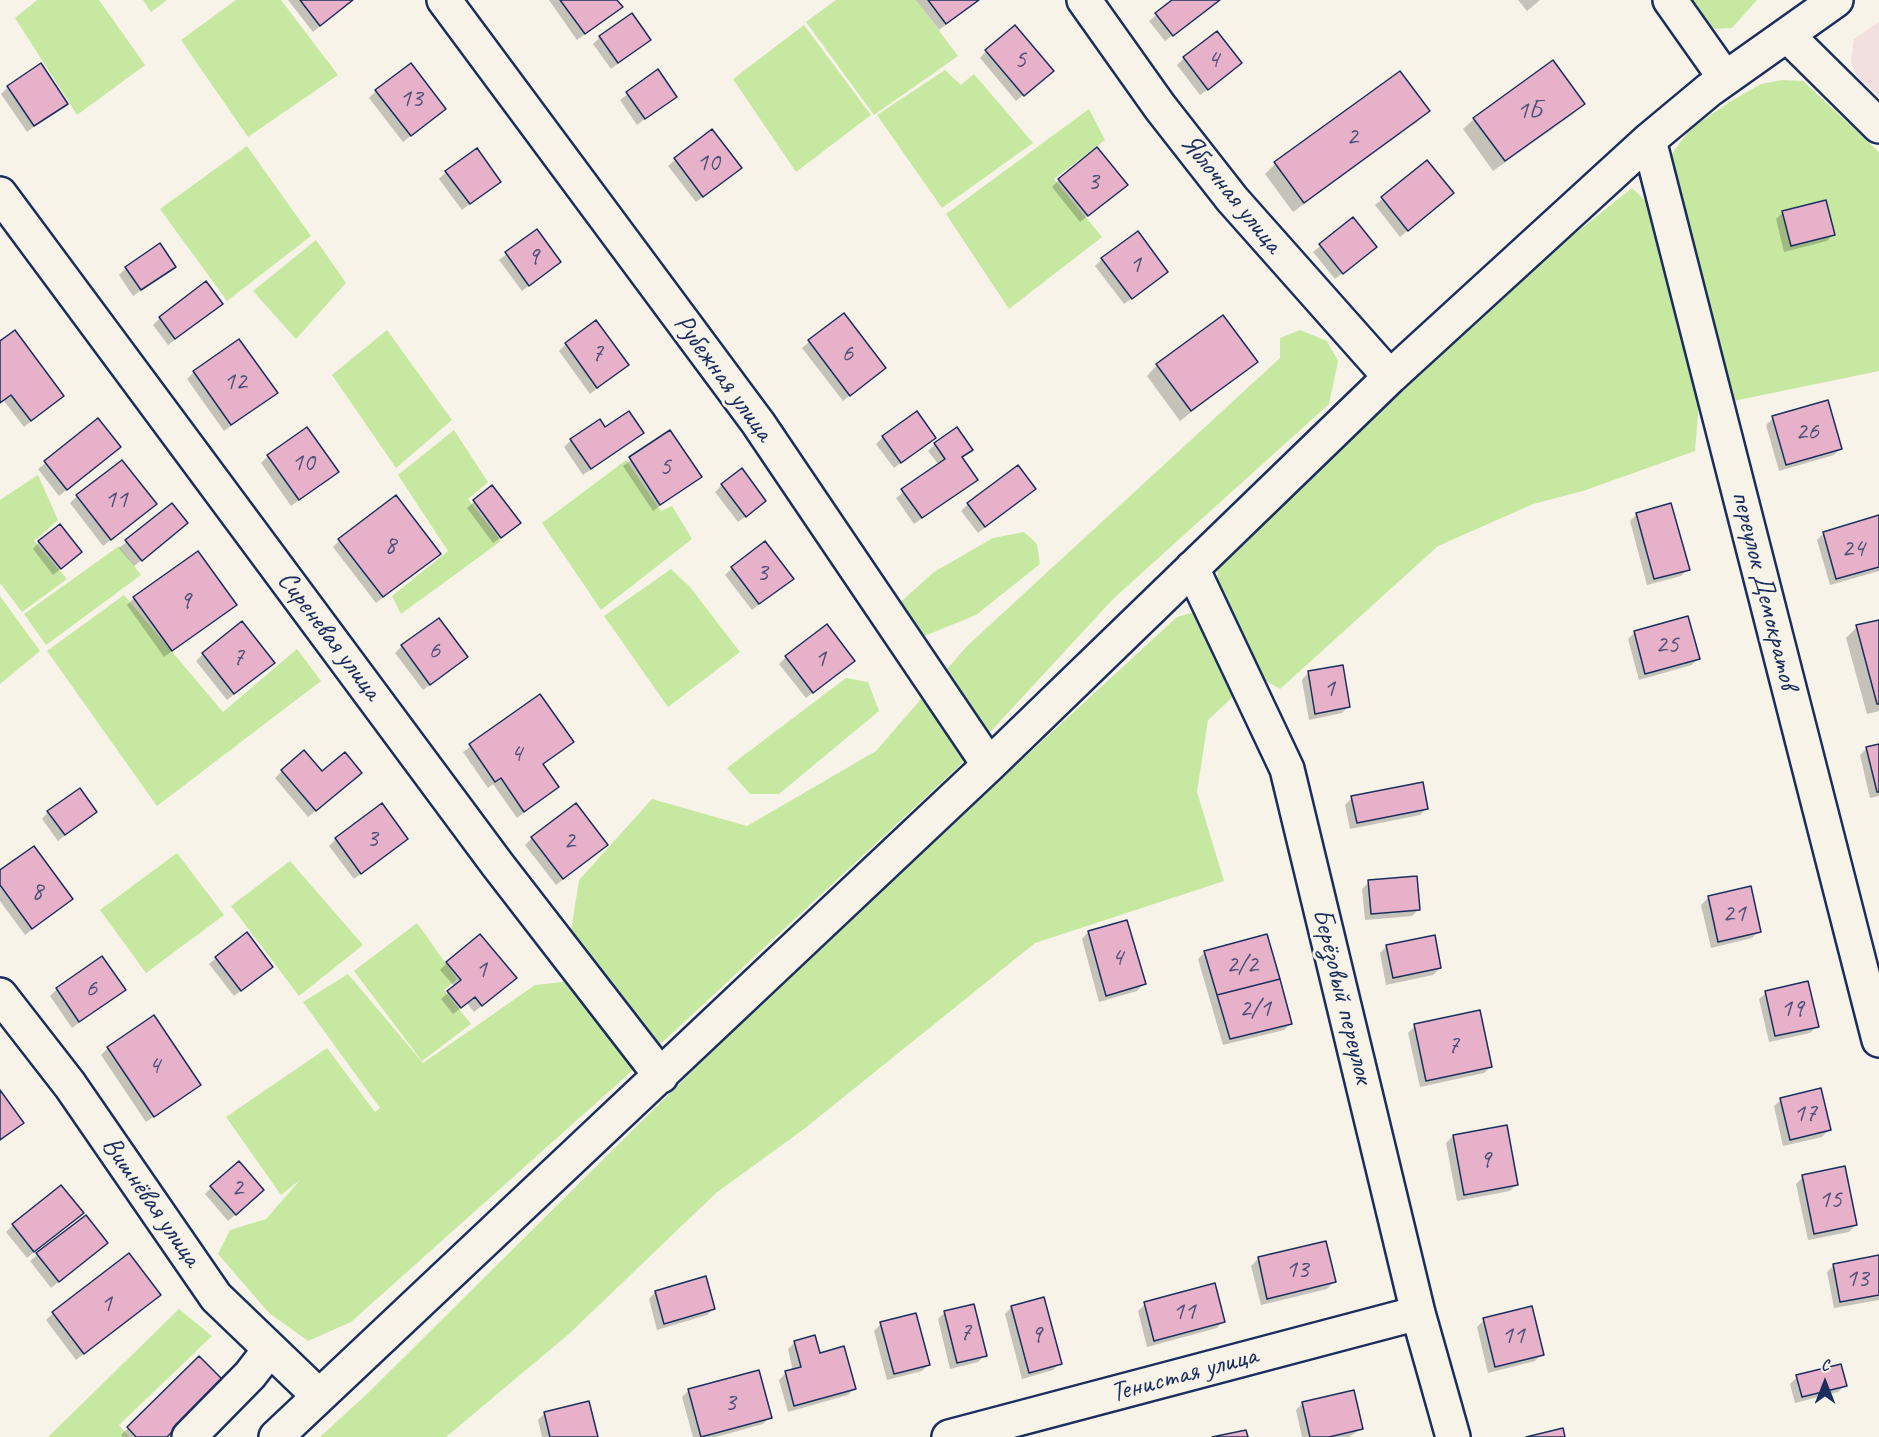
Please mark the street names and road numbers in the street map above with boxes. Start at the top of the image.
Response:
street label: Яблочная улица [1173,128,1289,260]
street label: Рубежная улица [666,308,780,448]
street label: переулок Демократов [1723,487,1805,693]
street label: Сиреневая улица [270,565,388,707]
street label: Берёзовый переулок [1304,905,1380,1087]
street label: Вишнёвая улица [94,1130,208,1274]
street label: Тенистая улица [1107,1339,1261,1411]

